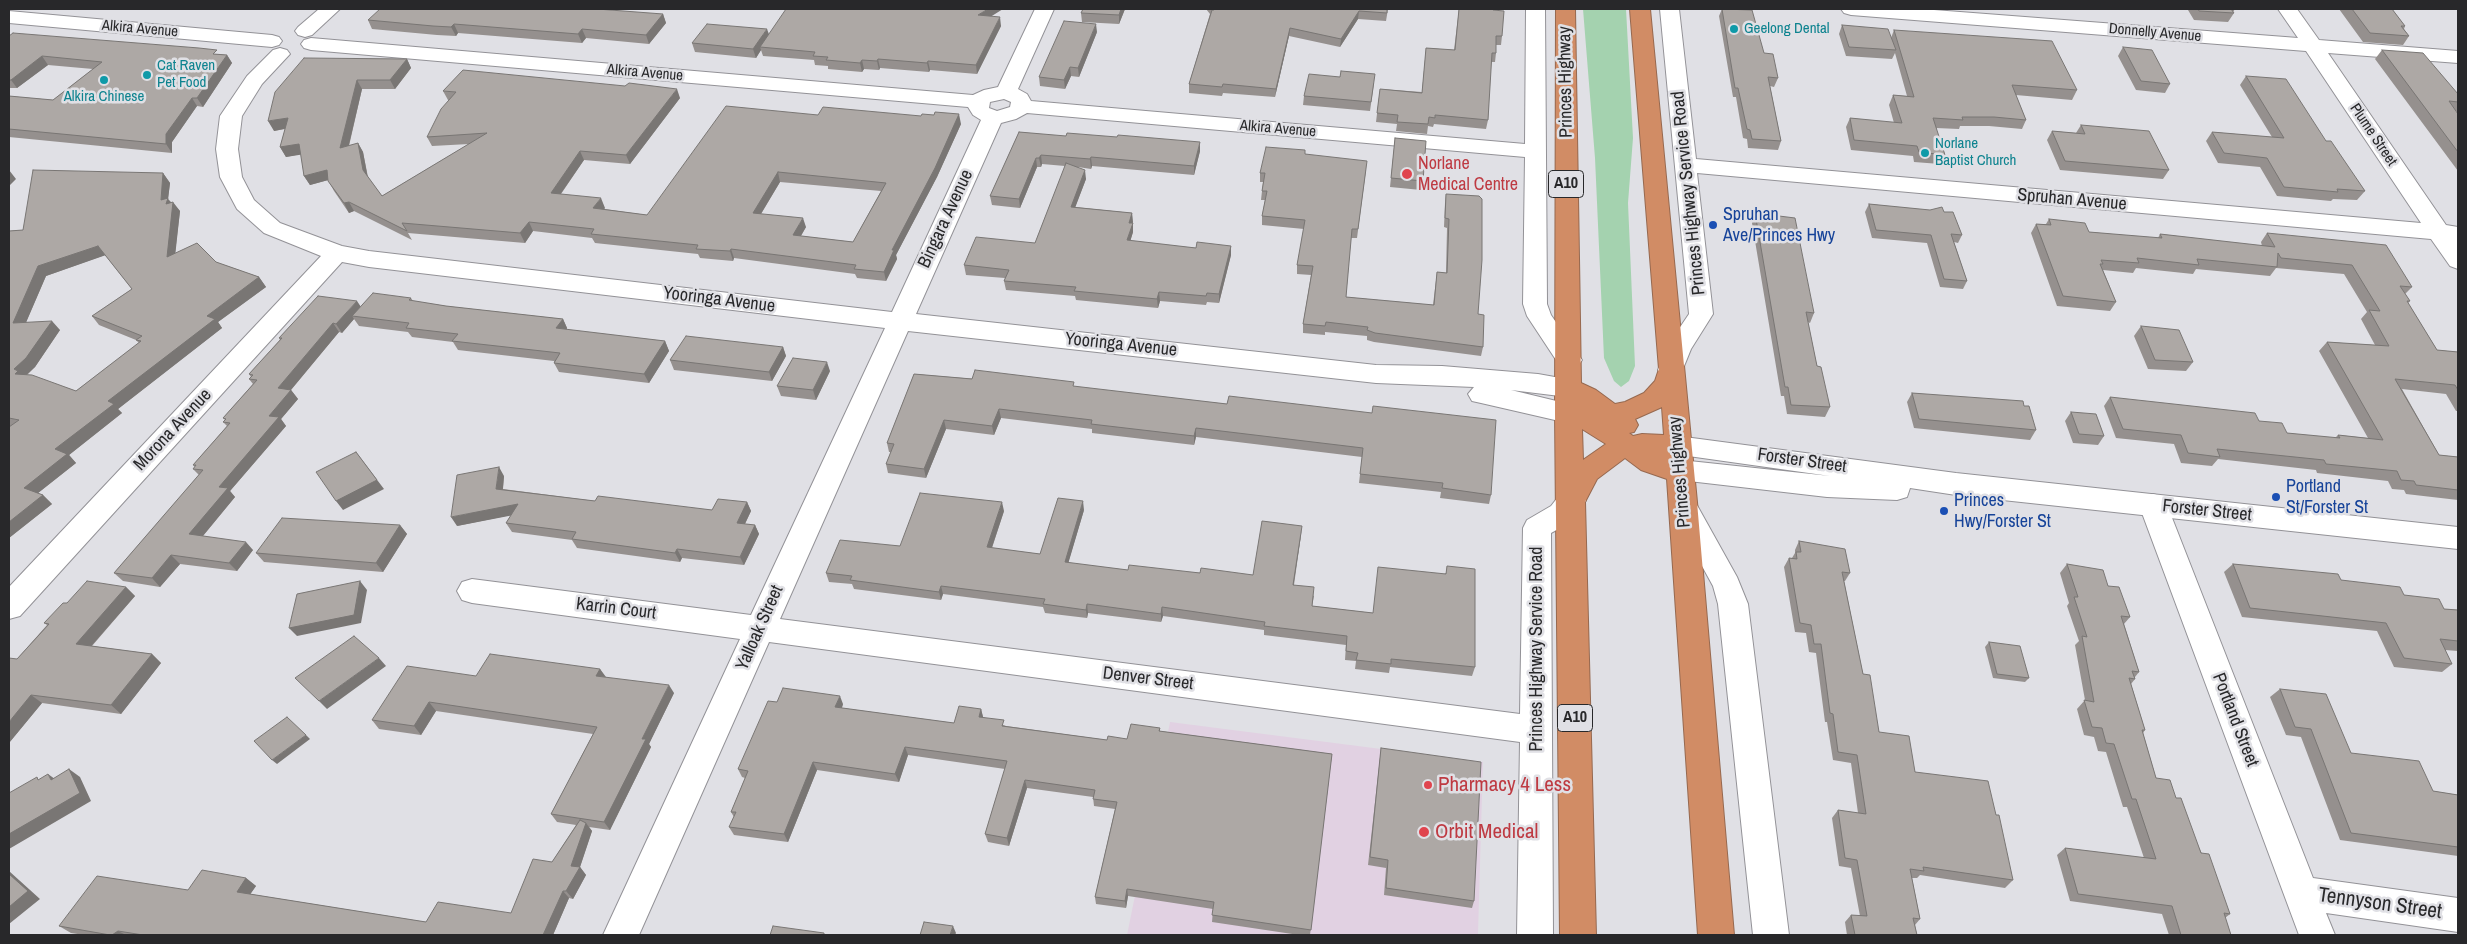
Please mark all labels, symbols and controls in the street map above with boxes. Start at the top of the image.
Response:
street label: Alkira Avenue [101,17,179,41]
place label: Geelong Dental [1744,20,1829,38]
street label: Donnelly Avenue [2108,20,2202,46]
marker: Geelong Dental [1728,23,1740,35]
street label: Princes Highway [1554,26,1578,138]
place label: Cat Raven Pet Food [157,57,215,92]
street label: Alkira Avenue [606,61,684,85]
marker: Cat Raven Pet Food [141,69,153,81]
marker: Alkira Chinese [98,74,110,86]
place label: Alkira Chinese [64,88,144,106]
street label: Princes Highway Service Road [1668,90,1710,296]
street label: Plume Street [2346,100,2400,170]
street label: Alkira Avenue [1239,117,1317,141]
place label: Norlane Baptist Church [1935,135,2016,170]
marker: Norlane Baptist Church [1919,147,1931,159]
place label: Norlane Medical Centre [1418,153,1518,195]
street label: Bingara Avenue [914,167,978,271]
marker: Norlane Medical Centre [1400,167,1414,181]
road number: A10 [1548,170,1584,198]
street label: Spruhan Avenue [2016,184,2128,216]
place label: Spruhan Ave/Princes Hwy [1723,204,1835,246]
marker: Spruhan Ave/Princes Hwy [1707,219,1719,231]
street label: Yooringa Avenue [662,282,776,318]
street label: Yooringa Avenue [1064,328,1178,362]
street label: Morona Avenue [130,385,216,475]
street label: Princes Highway [1664,415,1696,529]
street label: Forster Street [1756,444,1848,478]
place label: Portland St/Forster St [2286,476,2368,518]
place label: Princes Hwy/Forster St [1954,490,2051,532]
marker: Portland St/Forster St [2270,491,2282,503]
street label: Forster Street [2161,496,2253,526]
marker: Princes Hwy/Forster St [1938,505,1950,517]
street label: Princes Highway Service Road [1526,546,1548,752]
street label: Yalloak Street [732,582,788,674]
street label: Karrin Court [575,593,657,625]
street label: Denver Street [1101,663,1195,695]
street label: Portland Street [2207,670,2263,770]
road number: A10 [1558,704,1592,731]
place label: Pharmacy 4 Less [1438,772,1571,798]
marker: Pharmacy 4 Less [1422,779,1434,791]
place label: Orbit Medical [1435,819,1538,845]
marker: Orbit Medical [1417,825,1431,839]
street label: Tennyson Street [2317,883,2443,925]

